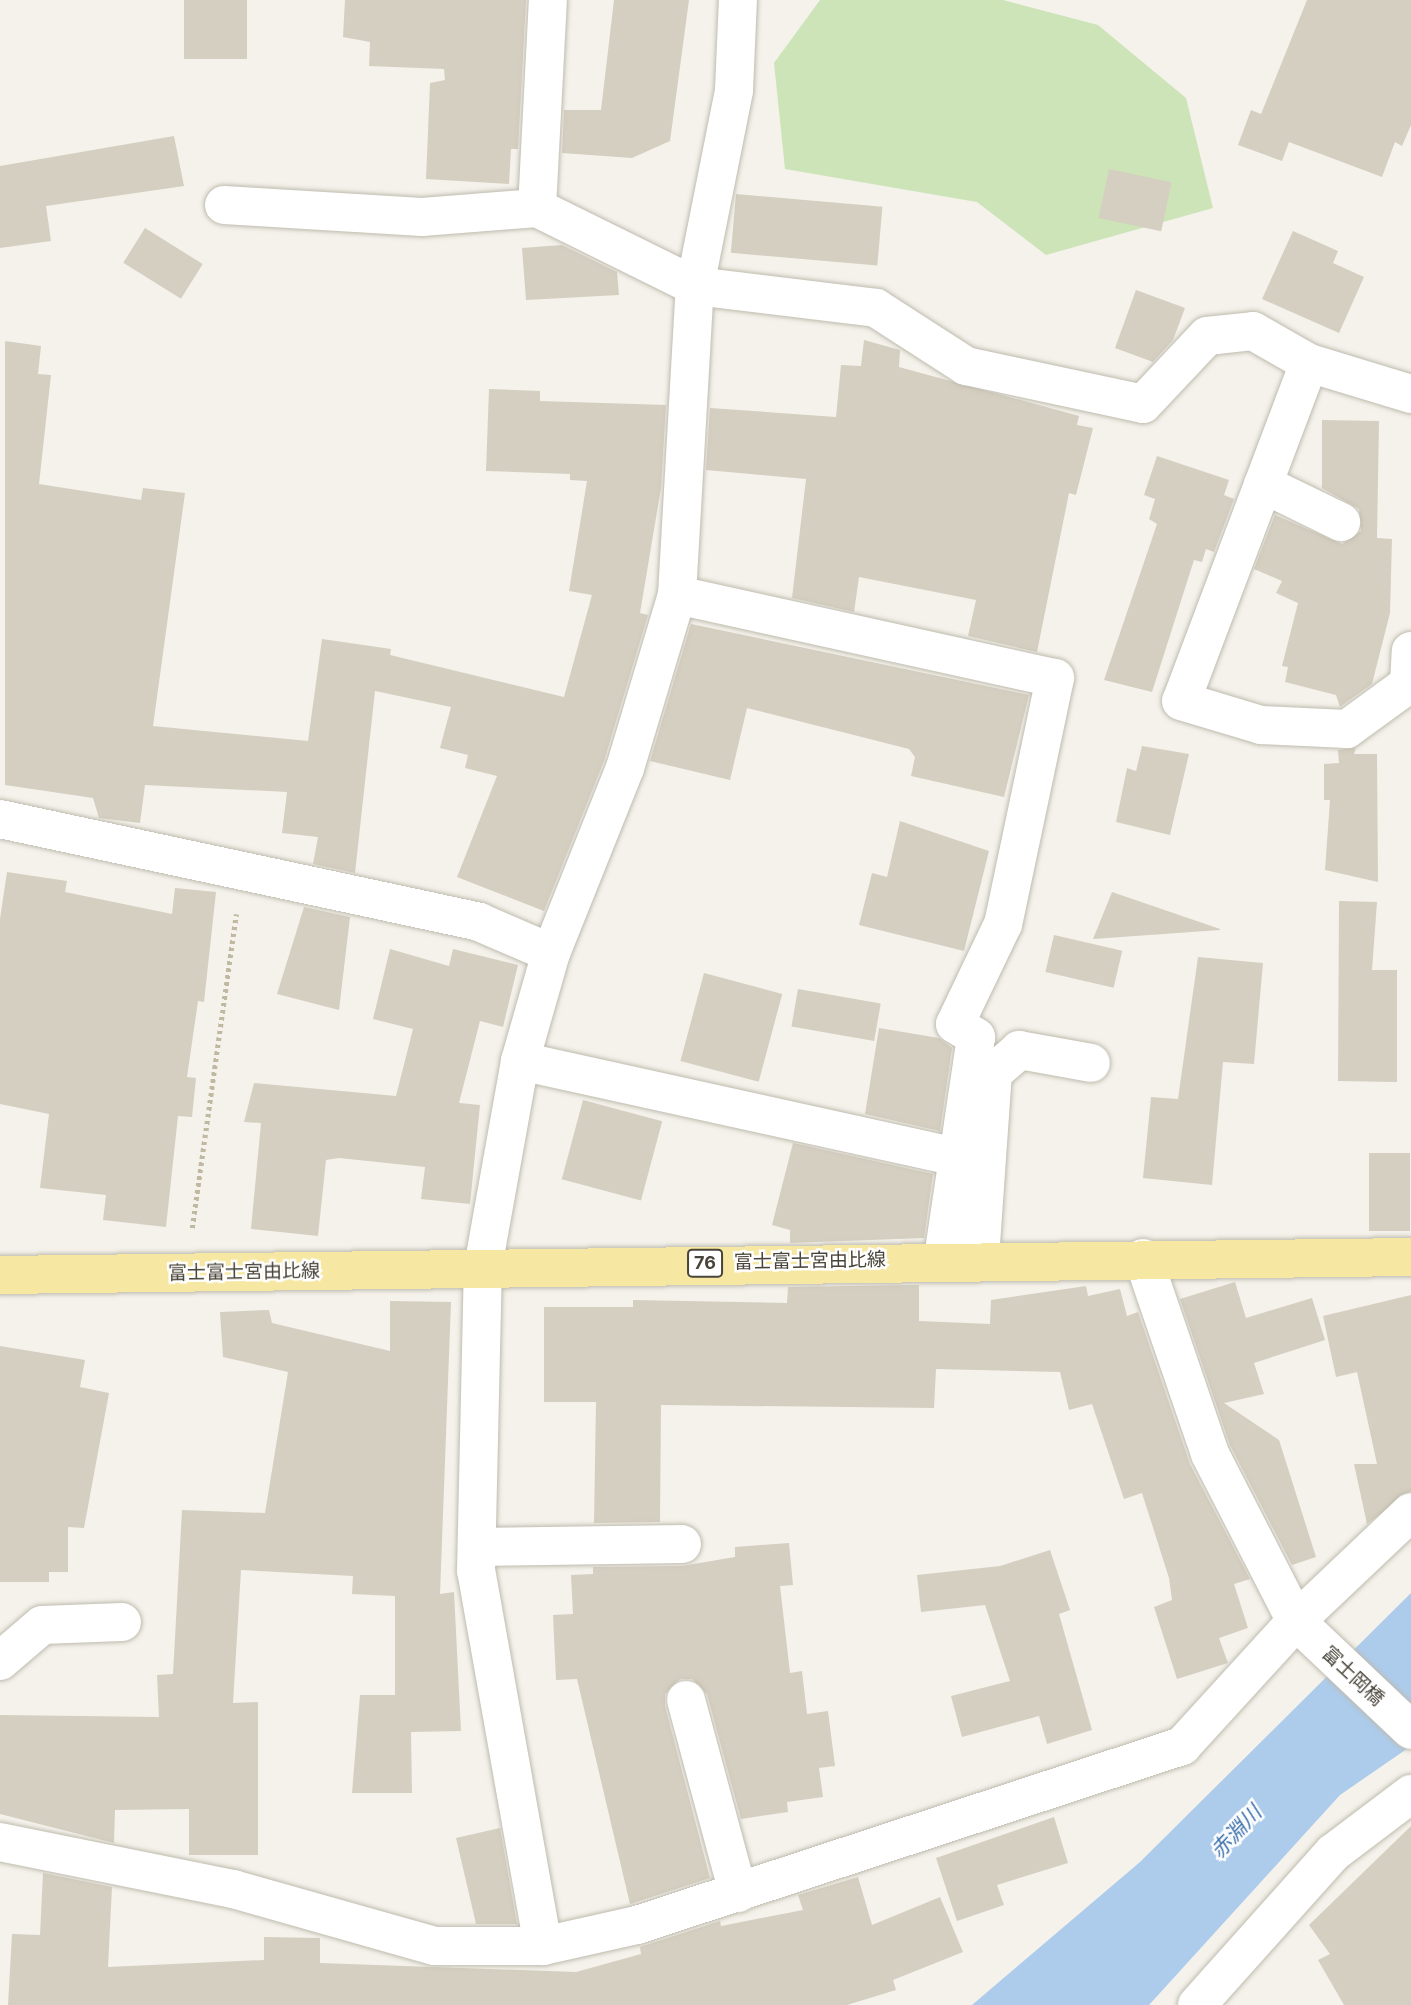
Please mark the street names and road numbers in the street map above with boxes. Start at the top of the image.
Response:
road number: 76 [686,1248,724,1278]
street label: 富士富士宮由比線 [734,1248,886,1274]
street label: 富士富士宮由比線 [168,1259,320,1285]
street label: 富士岡橋 [1317,1642,1389,1710]

